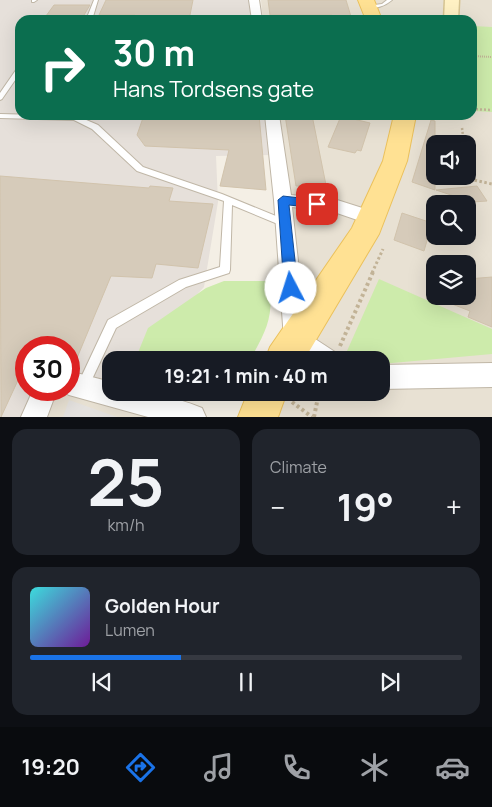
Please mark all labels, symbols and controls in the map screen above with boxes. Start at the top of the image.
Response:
text: 30 m [113,29,195,77]
icon: right [30,35,95,100]
text: Hans Tordsens gate [113,74,314,104]
map controls [426,135,476,305]
button: sound [426,135,476,185]
pin [296,183,338,225]
icon: arrive [303,190,331,218]
button: search [426,195,476,245]
button: layers [426,255,476,305]
position arrow [264,261,316,313]
speed limit sign: 30 [15,336,80,401]
text: 19:21 · 1 min · 40 m [165,363,327,389]
text: 25 [88,437,164,526]
text: Climate [270,456,327,478]
text: 19° [337,480,394,532]
text: − [270,488,285,526]
text: + [446,488,462,526]
text: km/h [107,514,145,536]
text: Golden Hour [105,593,219,619]
text: Lumen [105,619,155,641]
icon: previous [88,668,116,696]
icon: pause [232,668,260,696]
icon: next [376,668,404,696]
icon: directions [123,750,158,785]
icon: music [201,750,236,785]
icon: phone [279,750,314,785]
icon: climate [357,750,392,785]
icon: car [435,750,470,785]
text: 19:20 [22,752,80,782]

